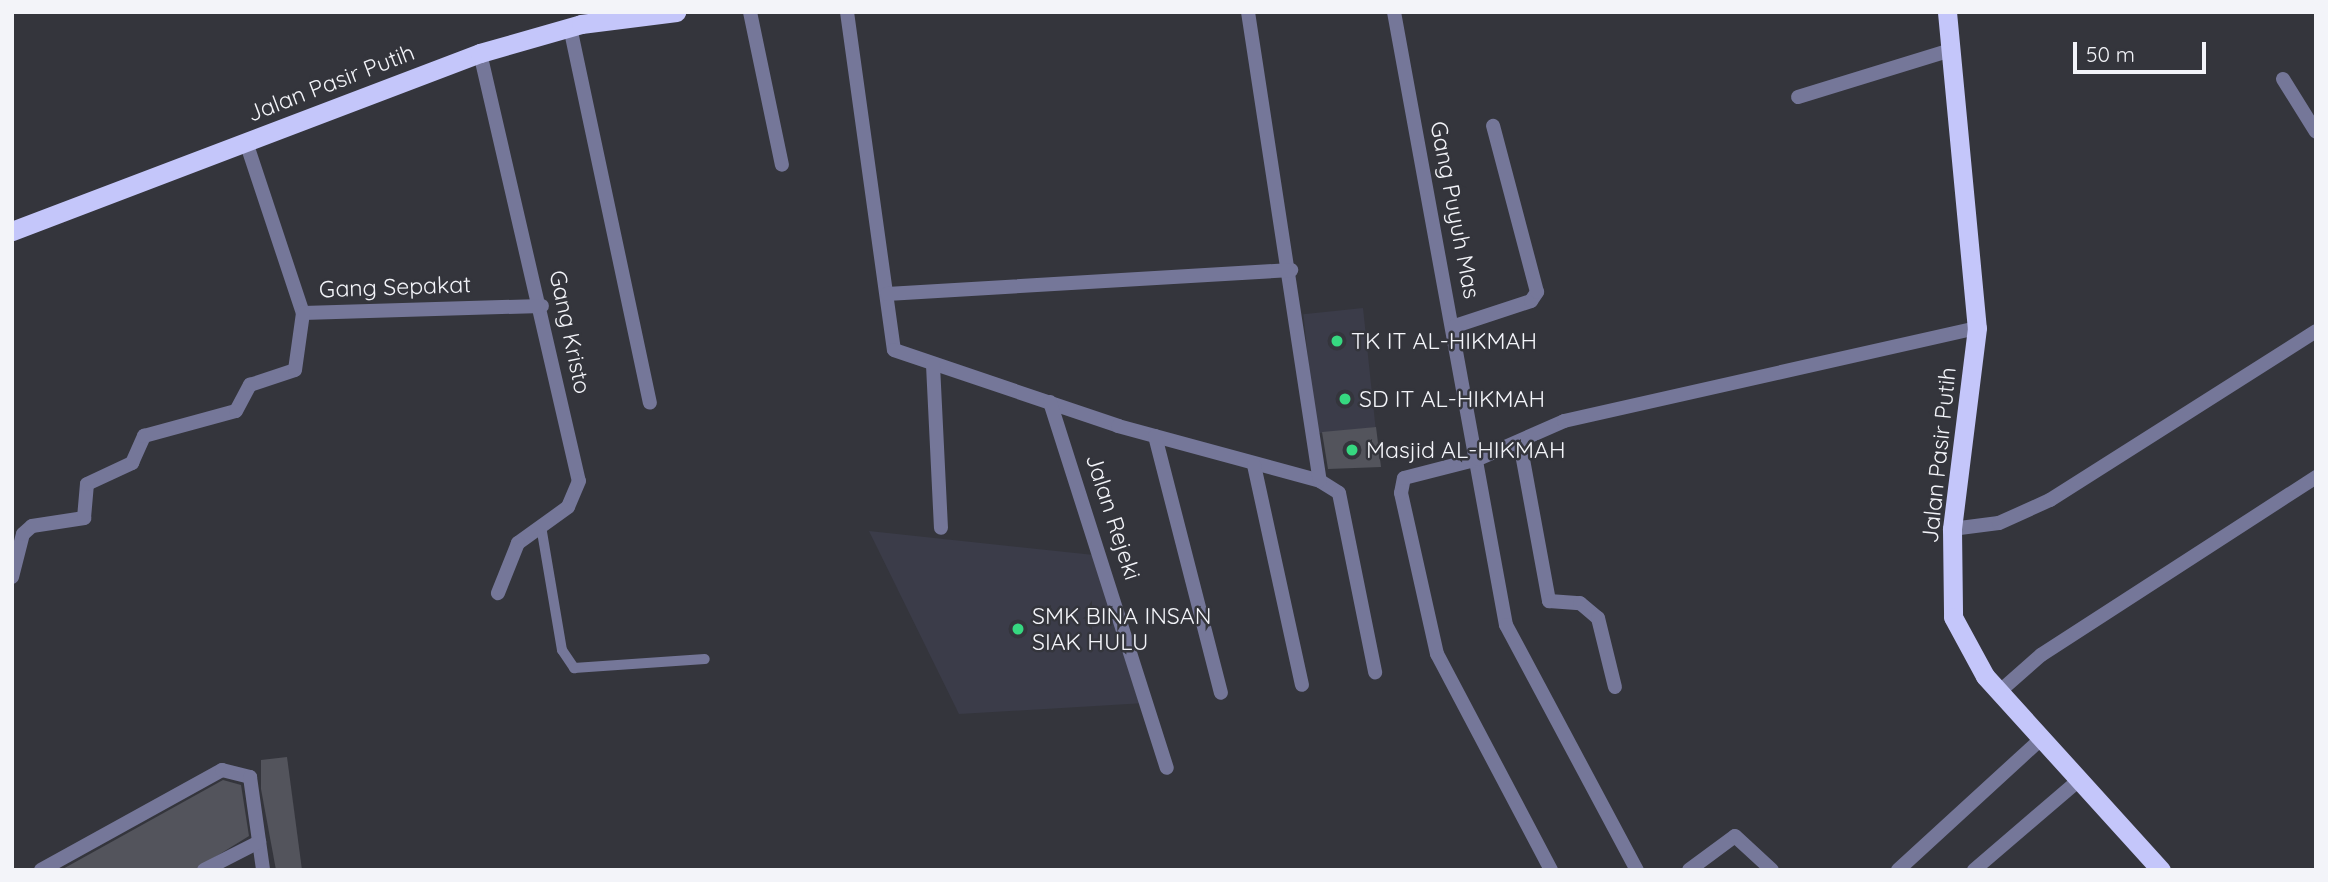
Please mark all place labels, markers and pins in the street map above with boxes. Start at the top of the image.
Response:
place label: TK IT AL-HIKMAH [1351,327,1537,355]
marker: TK IT AL-HIKMAH [1329,333,1345,349]
place label: SD IT AL-HIKMAH [1359,385,1545,413]
marker: SD IT AL-HIKMAH [1337,391,1353,407]
place label: Masjid AL-HIKMAH [1366,436,1565,464]
marker: Masjid AL-HIKMAH [1344,442,1360,458]
place label: SMK BINA INSAN SIAK HULU [1032,602,1211,656]
marker: SMK BINA INSAN SIAK HULU [1010,621,1026,637]

